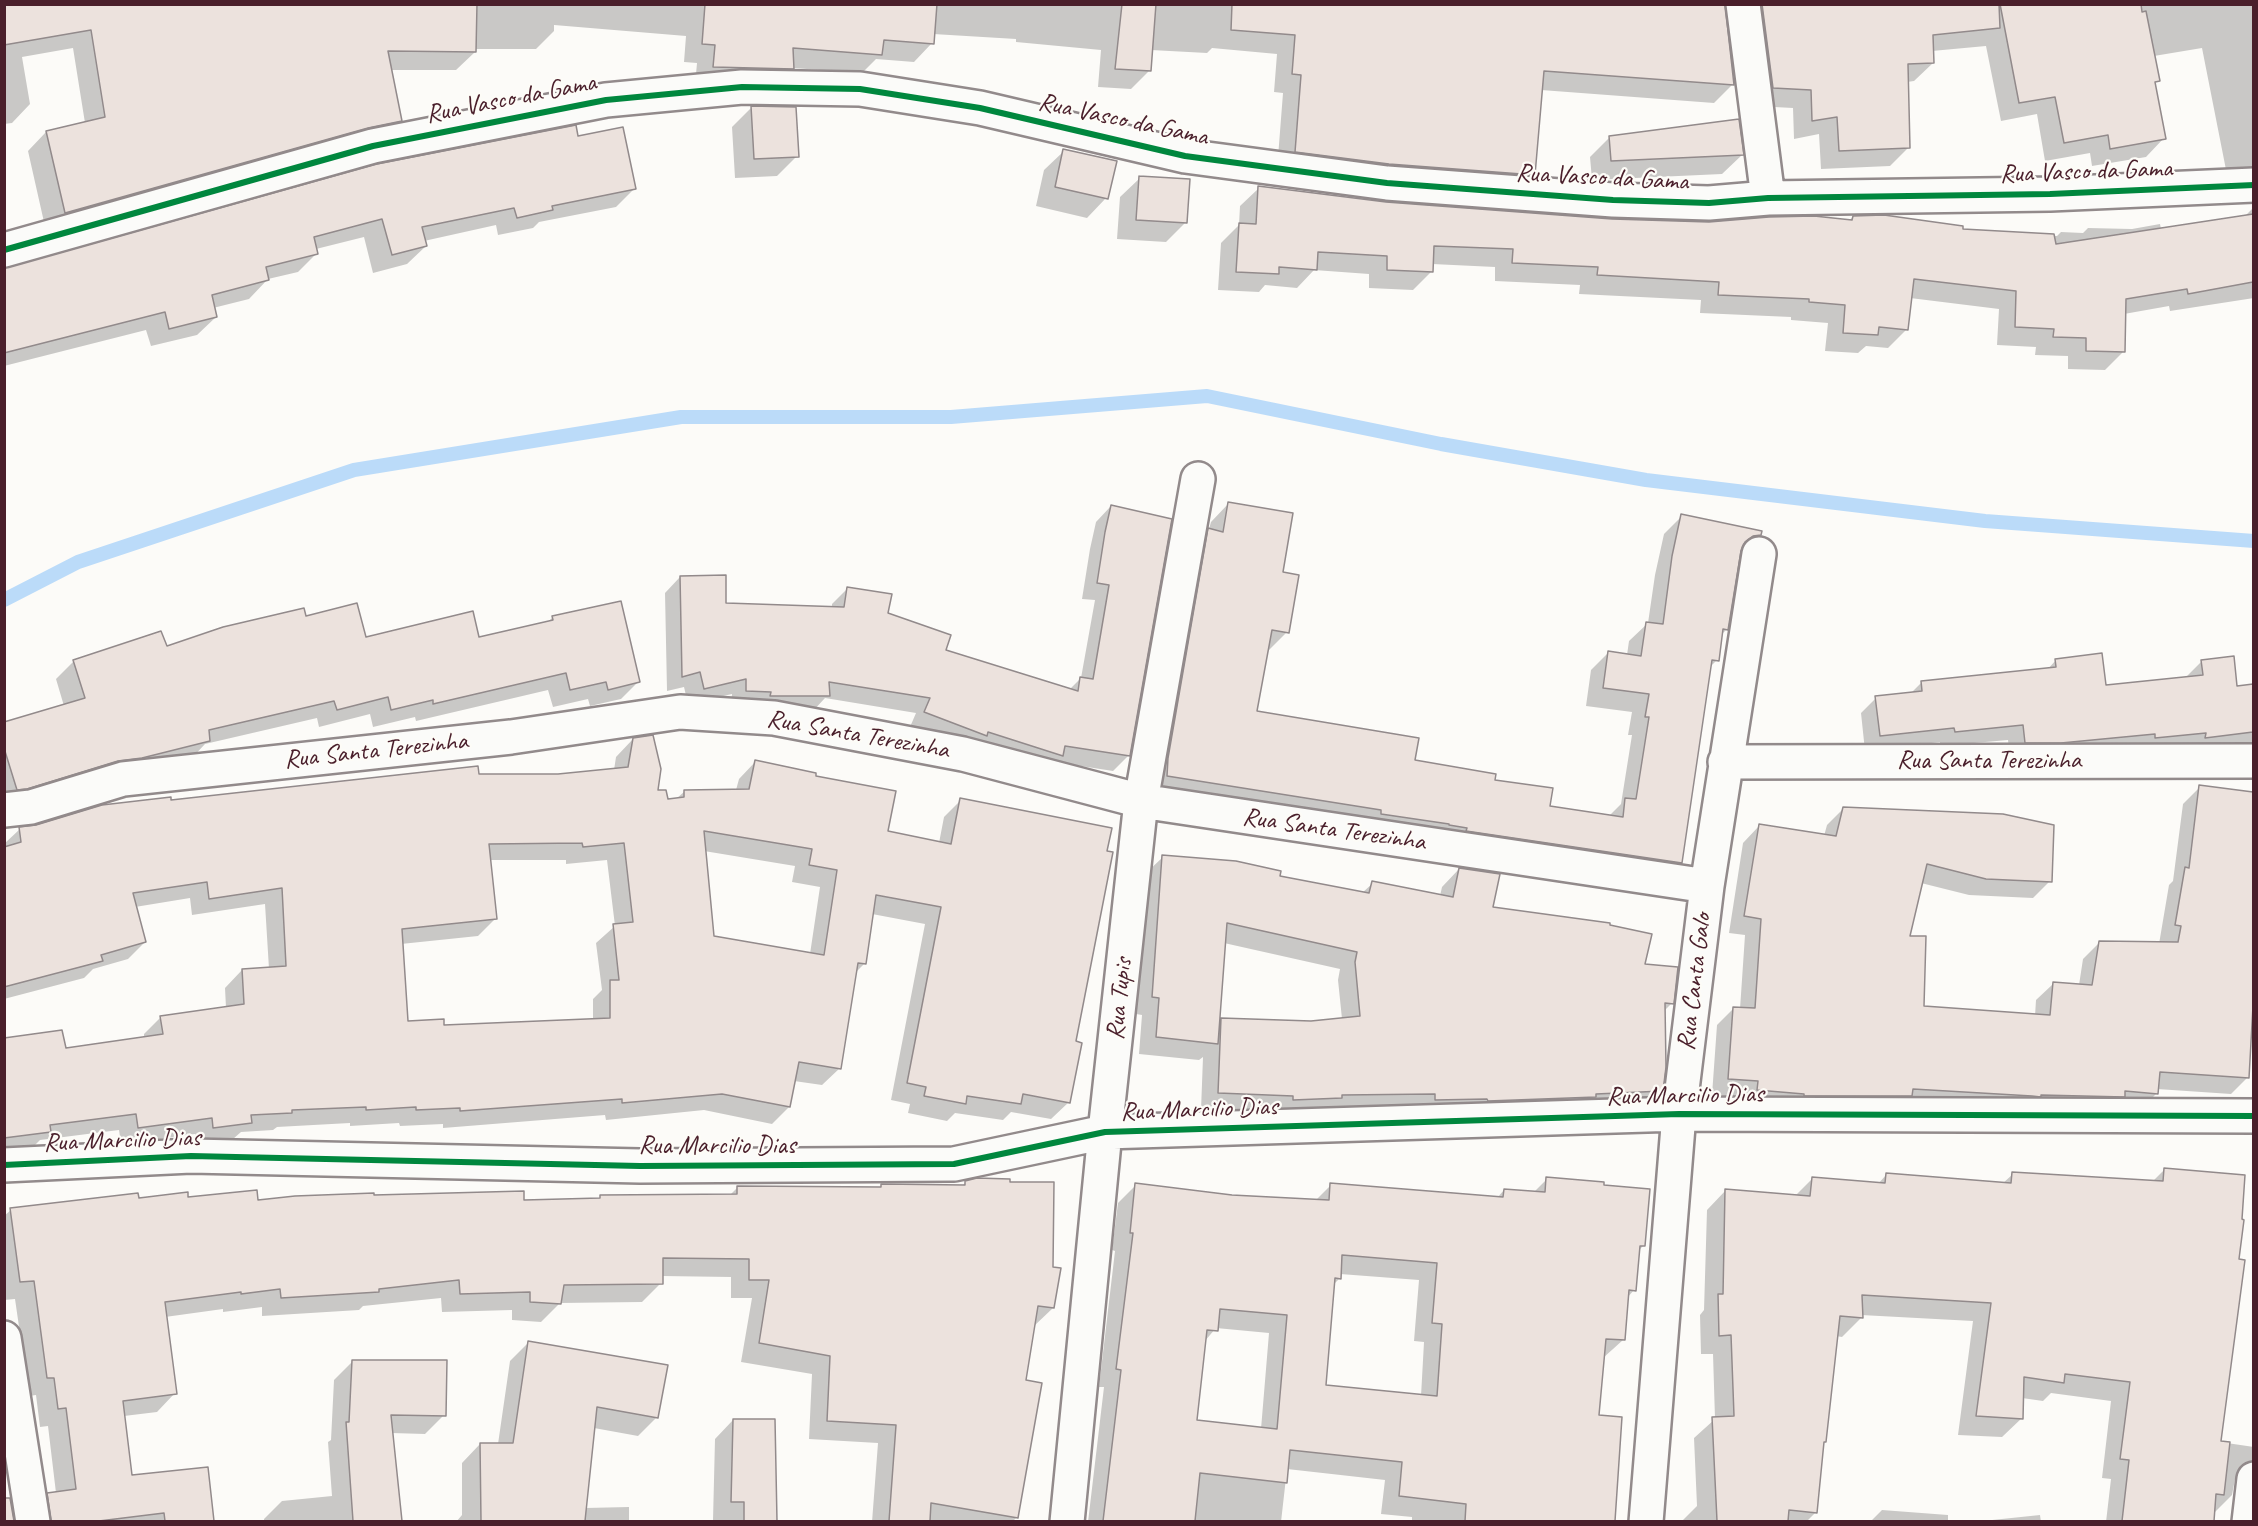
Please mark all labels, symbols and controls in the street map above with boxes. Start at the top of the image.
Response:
street label: Rua Vasco da Gama [423,67,599,131]
street label: Rua Vasco da Gama [1035,87,1211,153]
street label: Rua Vasco da Gama [1999,153,2173,191]
street label: Rua Vasco da Gama [1515,158,1689,198]
street label: Rua Santa Terezinha [765,704,951,766]
street label: Rua Santa Terezinha [283,726,469,776]
street label: Rua Santa Terezinha [1897,745,2081,777]
street label: Rua Santa Terezinha [1241,802,1427,858]
street label: Rua Canta Galo [1671,912,1719,1052]
street label: Rua Tupis [1100,956,1140,1042]
street label: Rua Marcilio Dias [1606,1079,1764,1113]
street label: Rua Marcilio Dias [1120,1092,1278,1128]
street label: Rua Marcilio Dias [43,1123,201,1159]
street label: Rua Marcilio Dias [638,1130,796,1162]

